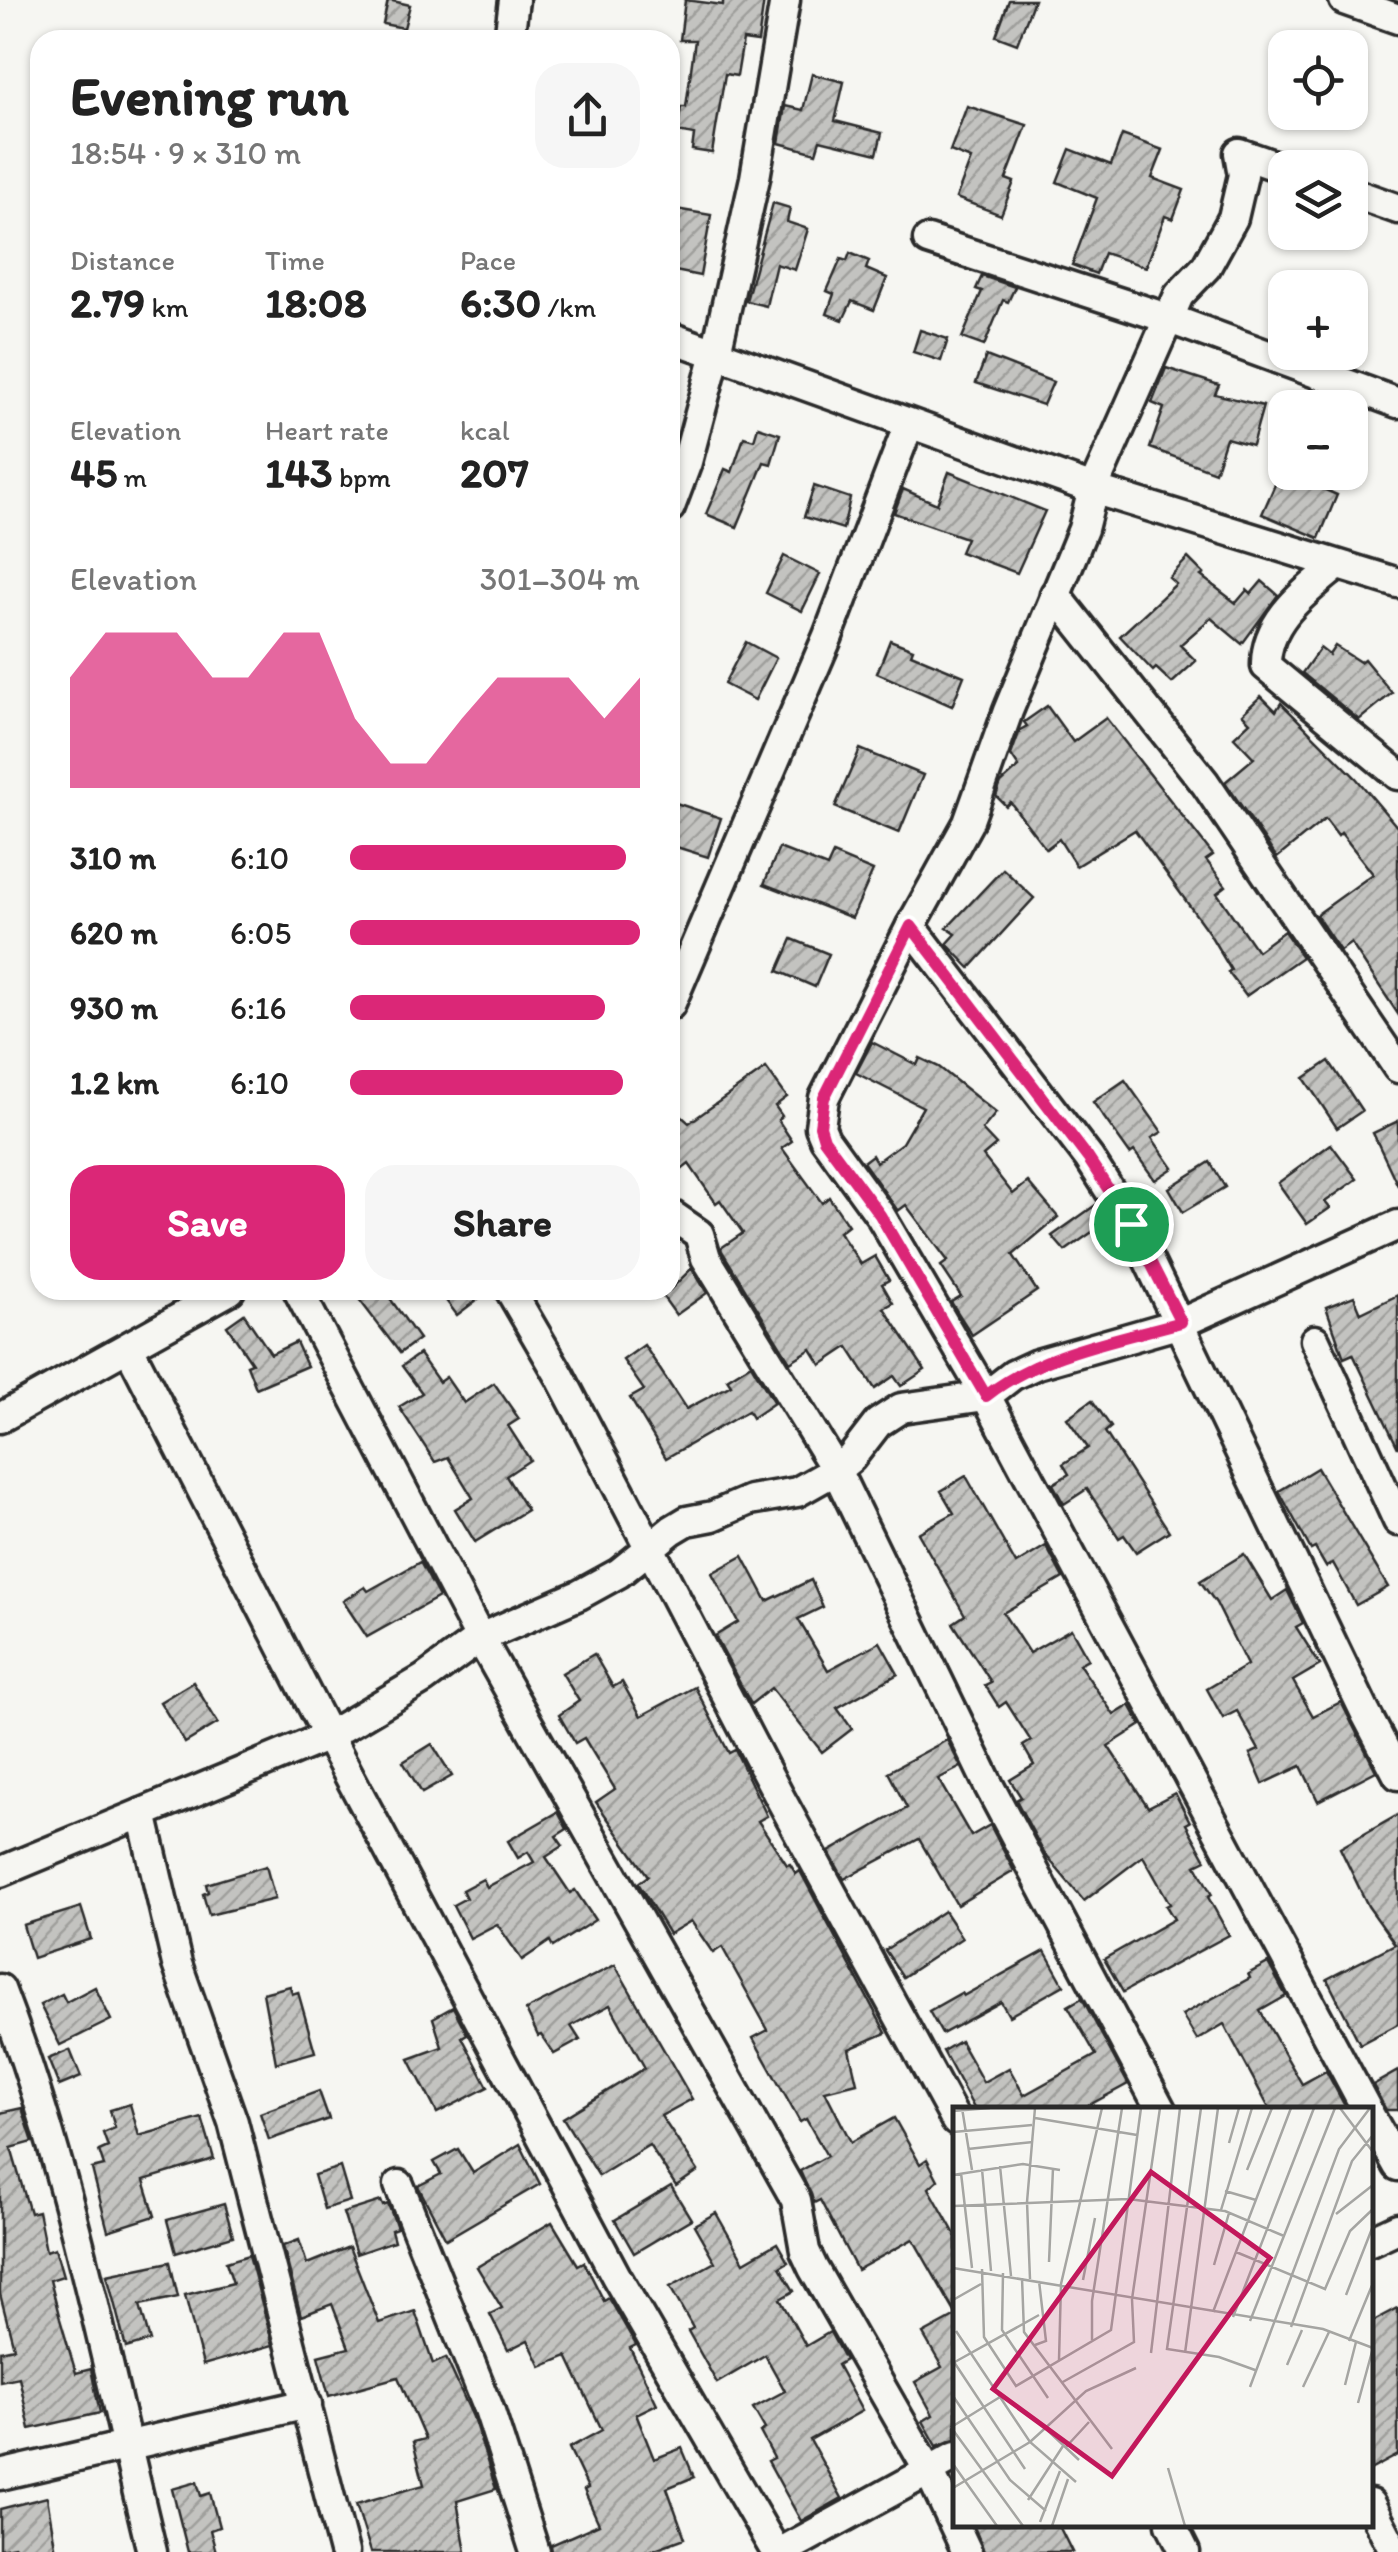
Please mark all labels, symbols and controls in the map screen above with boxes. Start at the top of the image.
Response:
map controls [1268,30,1368,490]
button: locate [1268,30,1368,130]
text: Evening run [70,63,349,129]
button: share [535,63,640,168]
text: 18:54 · 9 × 310 m [70,134,301,172]
button: layers [1268,150,1368,250]
text: Distance [70,243,175,277]
text: Time [265,243,325,277]
text: Pace [460,243,516,277]
button: + [1268,270,1368,370]
text: 2.79 [70,277,145,328]
text: 18:08 [265,277,367,328]
text: 6:30 [460,277,541,328]
text: km [145,290,189,324]
text: /km [541,290,596,324]
button: − [1268,390,1368,490]
text: Elevation [70,413,181,447]
text: Heart rate [265,413,389,447]
text: kcal [460,413,510,447]
text: 45 [70,447,117,498]
text: 143 [265,447,333,498]
text: 207 [460,447,529,498]
text: m [117,460,147,494]
text: bpm [333,460,391,494]
text: Elevation [70,560,197,598]
text: 301–304 m [480,560,640,598]
text: 310 m [70,839,156,877]
text: 6:10 [230,839,289,877]
text: 620 m [70,914,158,952]
text: 6:05 [230,914,291,952]
text: 930 m [70,989,158,1027]
text: 6:16 [230,989,287,1027]
text: 1.2 km [70,1064,159,1102]
text: 6:10 [230,1064,289,1102]
button: Save [70,1165,345,1280]
button: Share [365,1165,640,1280]
pin [1089,1182,1174,1267]
icon: arrive [1104,1197,1159,1252]
inset map [953,2107,1373,2527]

